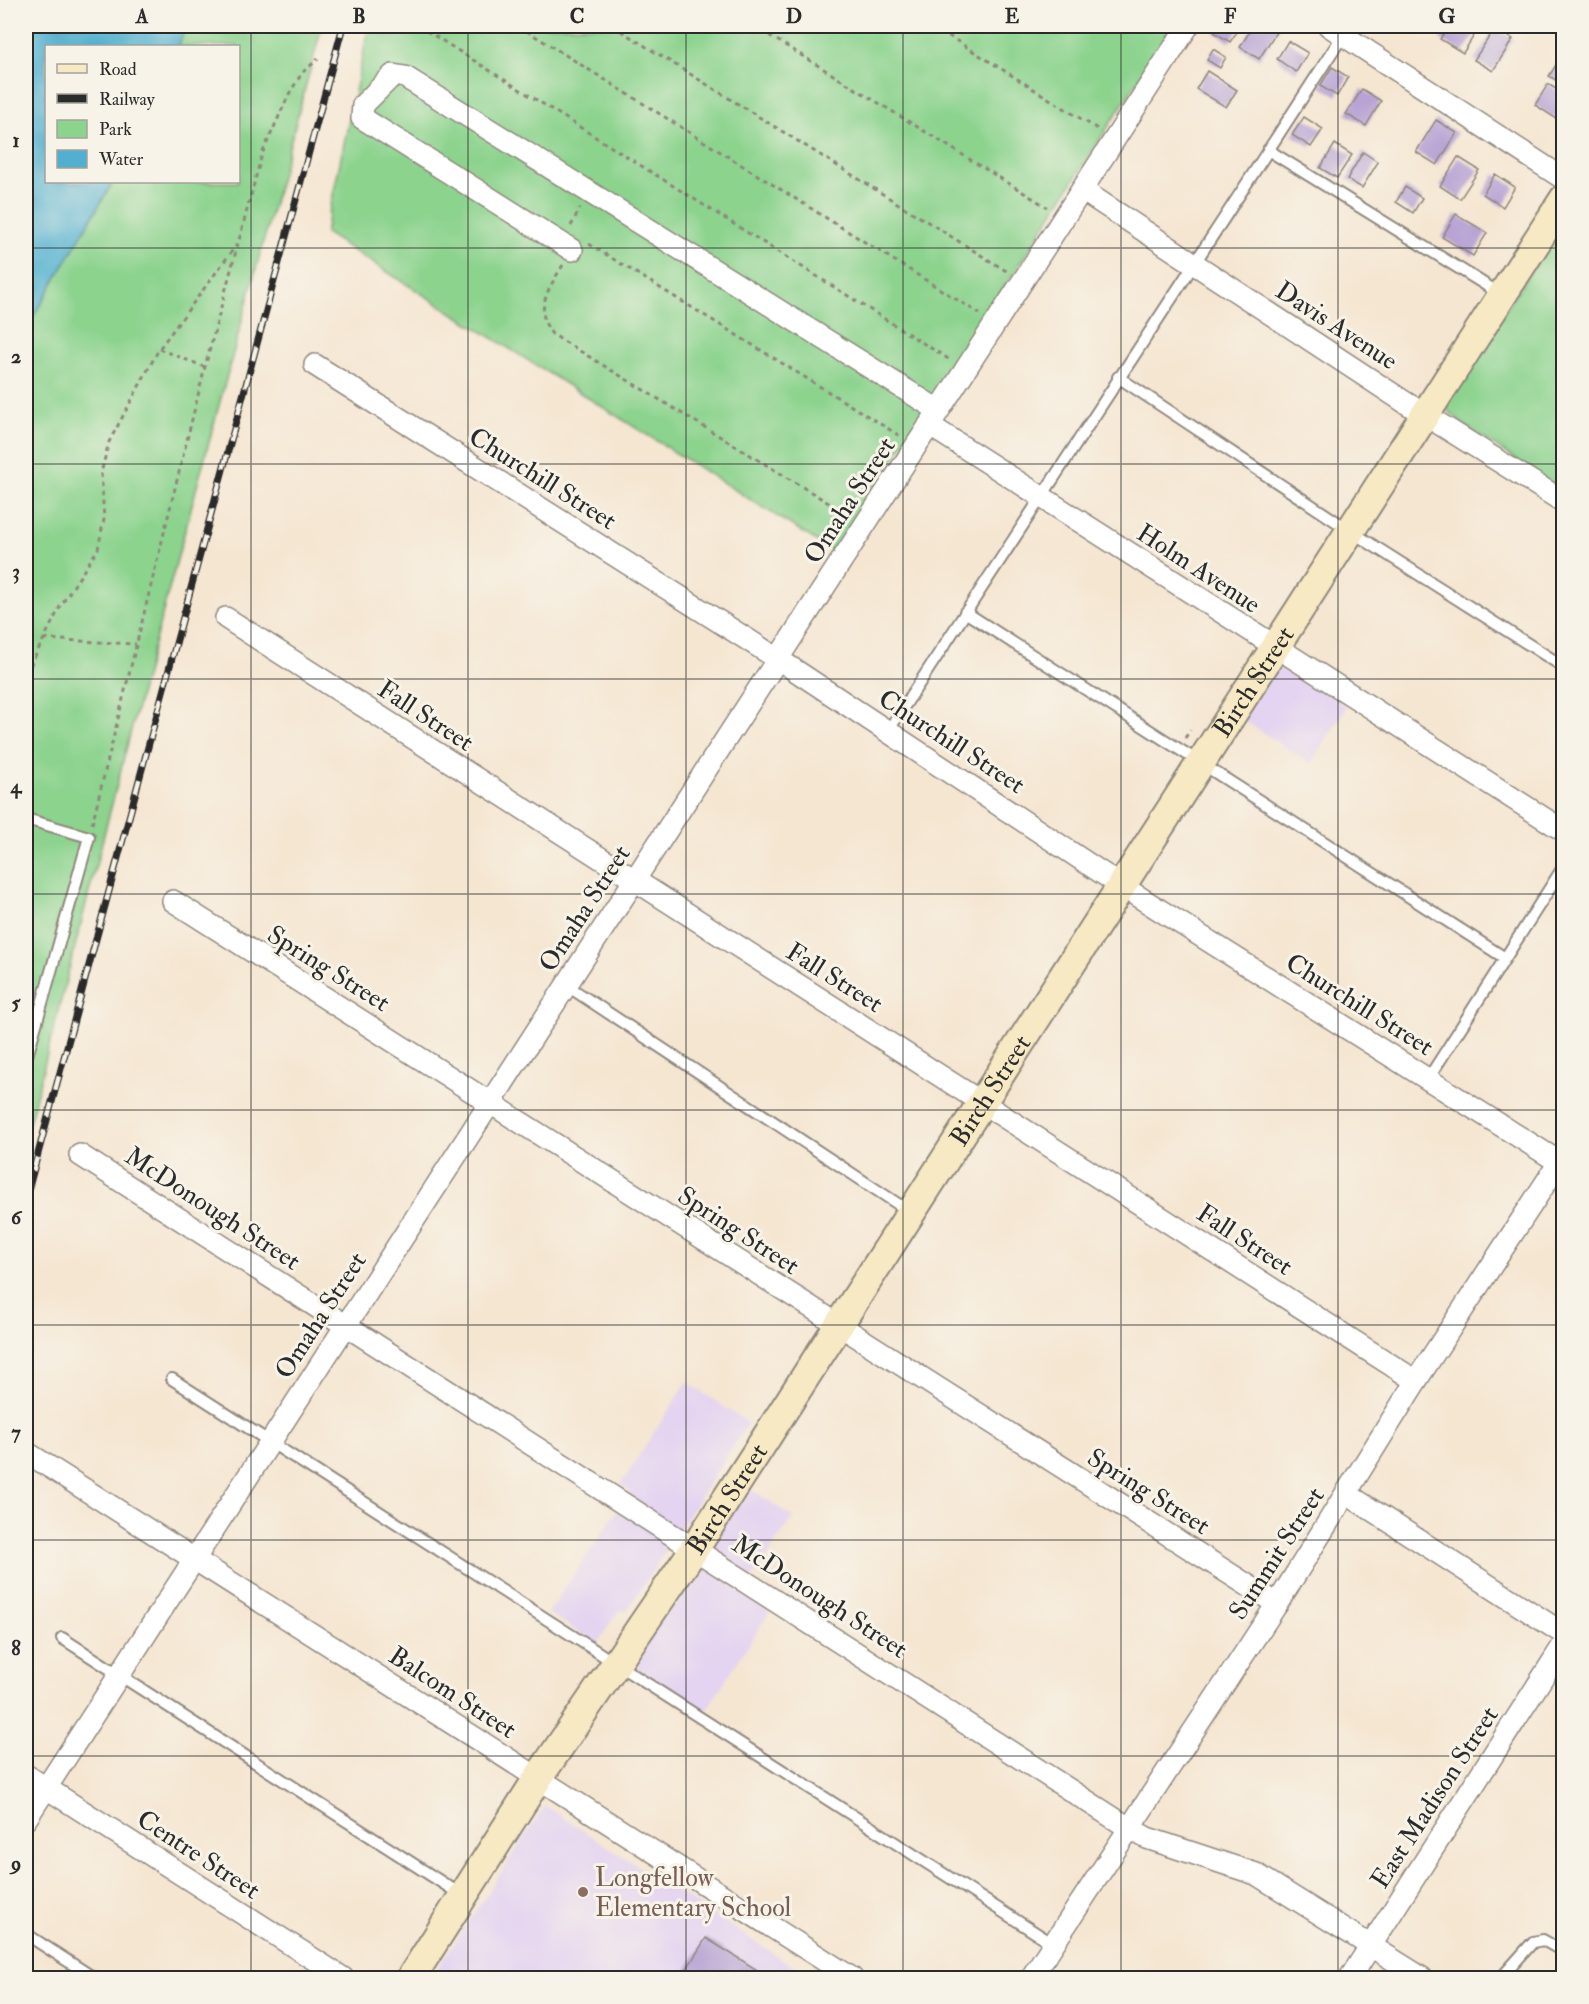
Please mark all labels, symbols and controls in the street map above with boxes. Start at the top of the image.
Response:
text: A [135,4,149,29]
text: B [352,4,366,29]
text: C [570,4,584,29]
text: D [786,4,802,29]
text: E [1005,4,1020,29]
text: F [1224,4,1237,29]
text: G [1439,4,1456,29]
legend [45,45,240,183]
text: Road [99,58,137,81]
text: Railway [99,88,156,111]
text: Park [99,118,132,141]
text: 1 [12,128,20,153]
text: Water [98,148,143,171]
street label: Davis Avenue [1269,274,1404,377]
text: 2 [11,344,21,369]
street label: Churchill Street [463,421,622,537]
street label: Omaha Street [797,431,903,570]
street label: Holm Avenue [1131,517,1266,621]
text: 3 [12,559,20,584]
street label: Birch Street [1206,621,1301,744]
street label: Fall Street [372,673,479,759]
street label: Churchill Street [872,683,1031,801]
text: 4 [10,774,23,799]
street label: Omaha Street [532,839,638,978]
street label: Spring Street [261,919,396,1020]
street label: Fall Street [780,936,889,1020]
street label: Churchill Street [1280,947,1439,1063]
text: 5 [12,990,22,1015]
street label: Birch Street [943,1029,1038,1152]
street label: McDonough Street [119,1140,306,1277]
street label: Spring Street [671,1180,805,1283]
street label: Fall Street [1191,1197,1298,1283]
text: 6 [11,1205,23,1230]
street label: Omaha Street [268,1246,374,1385]
text: 7 [11,1420,21,1445]
street label: Birch Street [680,1438,775,1561]
street label: Spring Street [1081,1442,1216,1543]
street label: Summit Street [1222,1481,1332,1626]
street label: McDonough Street [726,1528,913,1665]
text: 8 [11,1636,21,1661]
street label: Balcom Street [383,1640,522,1746]
street label: East Madison Street [1364,1701,1506,1895]
street label: Centre Street [131,1803,266,1906]
text: 9 [9,1851,21,1876]
place label: Longfellow Elementary School [595,1862,792,1924]
marker: Longfellow Elementary School [576,1885,590,1899]

